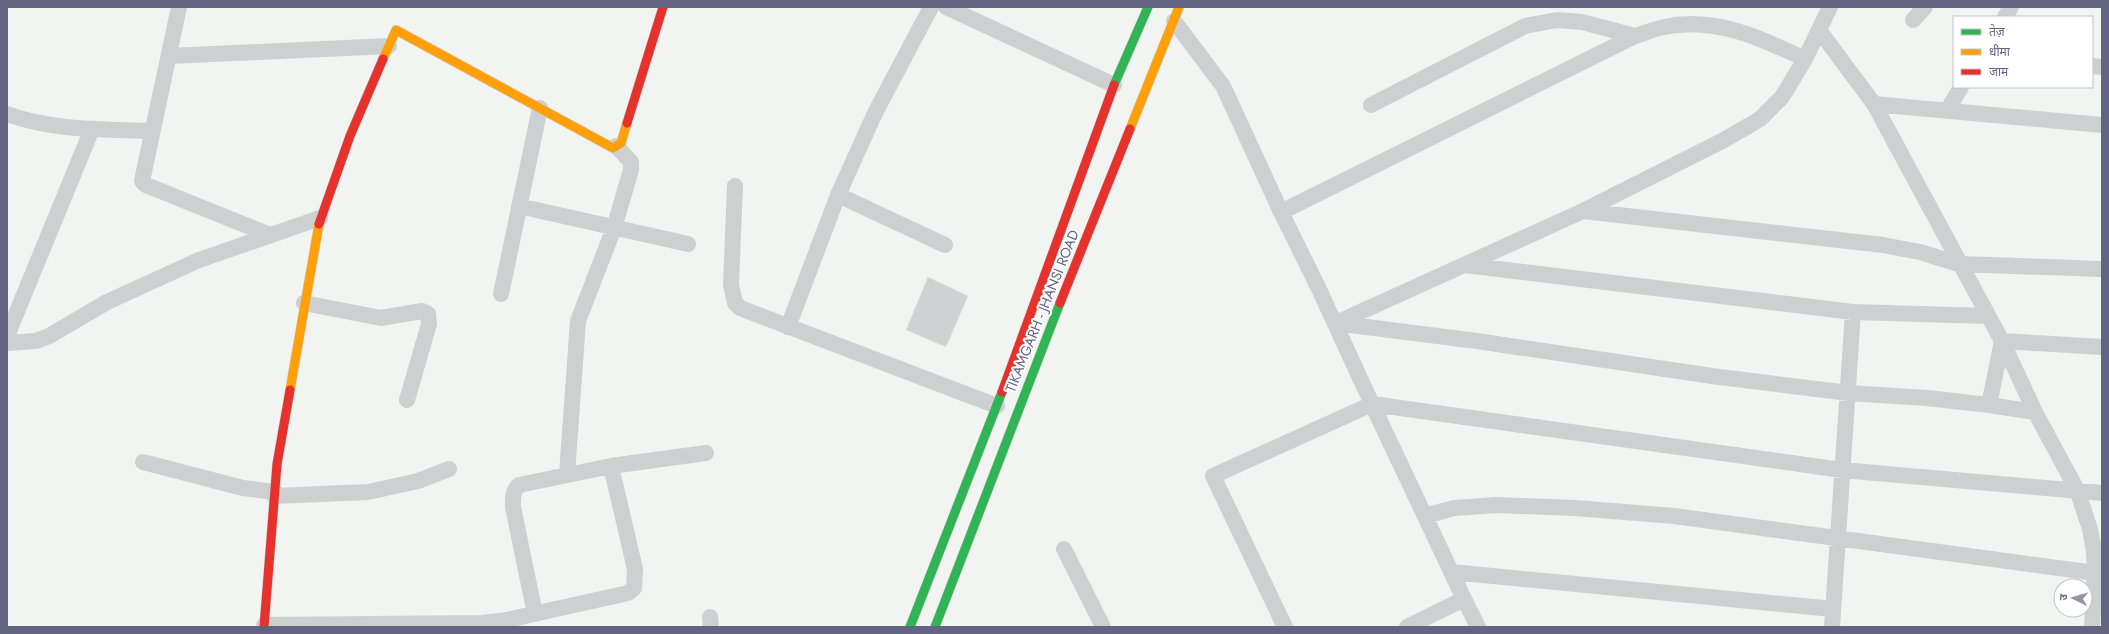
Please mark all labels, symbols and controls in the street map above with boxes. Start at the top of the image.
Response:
legend [1953,16,2093,88]
text: तेज़ [1989,23,2006,41]
text: धीमा [1989,43,2011,61]
text: जाम [1989,63,2009,81]
street label: TIKAMGARH - JHANSI ROAD [1000,227,1084,395]
north arrow [2053,578,2093,618]
text: उ [2055,593,2071,601]

